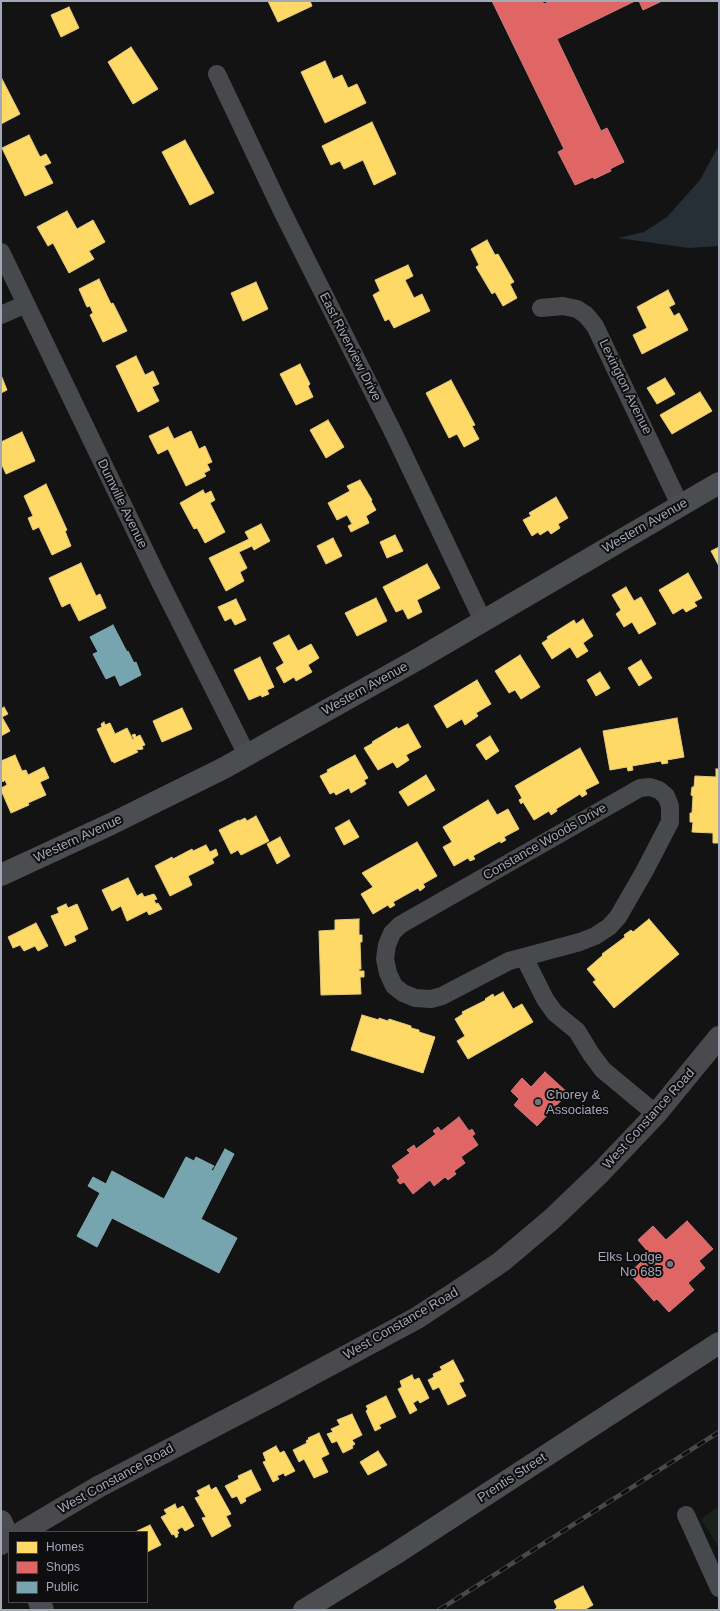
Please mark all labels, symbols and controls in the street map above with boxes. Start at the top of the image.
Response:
street label: East Riverview Drive [316,290,384,404]
street label: Lexington Avenue [595,337,655,437]
street label: Dumville Avenue [94,457,150,551]
street label: Western Avenue [600,495,690,557]
street label: Western Avenue [319,659,411,719]
street label: Constance Woods Drive [481,800,609,884]
street label: Western Avenue [31,812,125,866]
street label: West Constance Road [600,1066,698,1172]
place label: Chorey & Associates [546,1087,609,1118]
marker: Chorey & Associates [533,1097,543,1107]
place label: Elks Lodge No 685 [598,1249,662,1280]
marker: Elks Lodge No 685 [665,1259,675,1269]
street label: West Constance Road [341,1285,461,1363]
street label: West Constance Road [55,1441,177,1517]
street label: Prentis Street [475,1450,549,1506]
legend [8,1531,148,1603]
text: Homes [46,1540,84,1554]
text: Shops [46,1560,80,1574]
text: Public [46,1580,79,1594]

